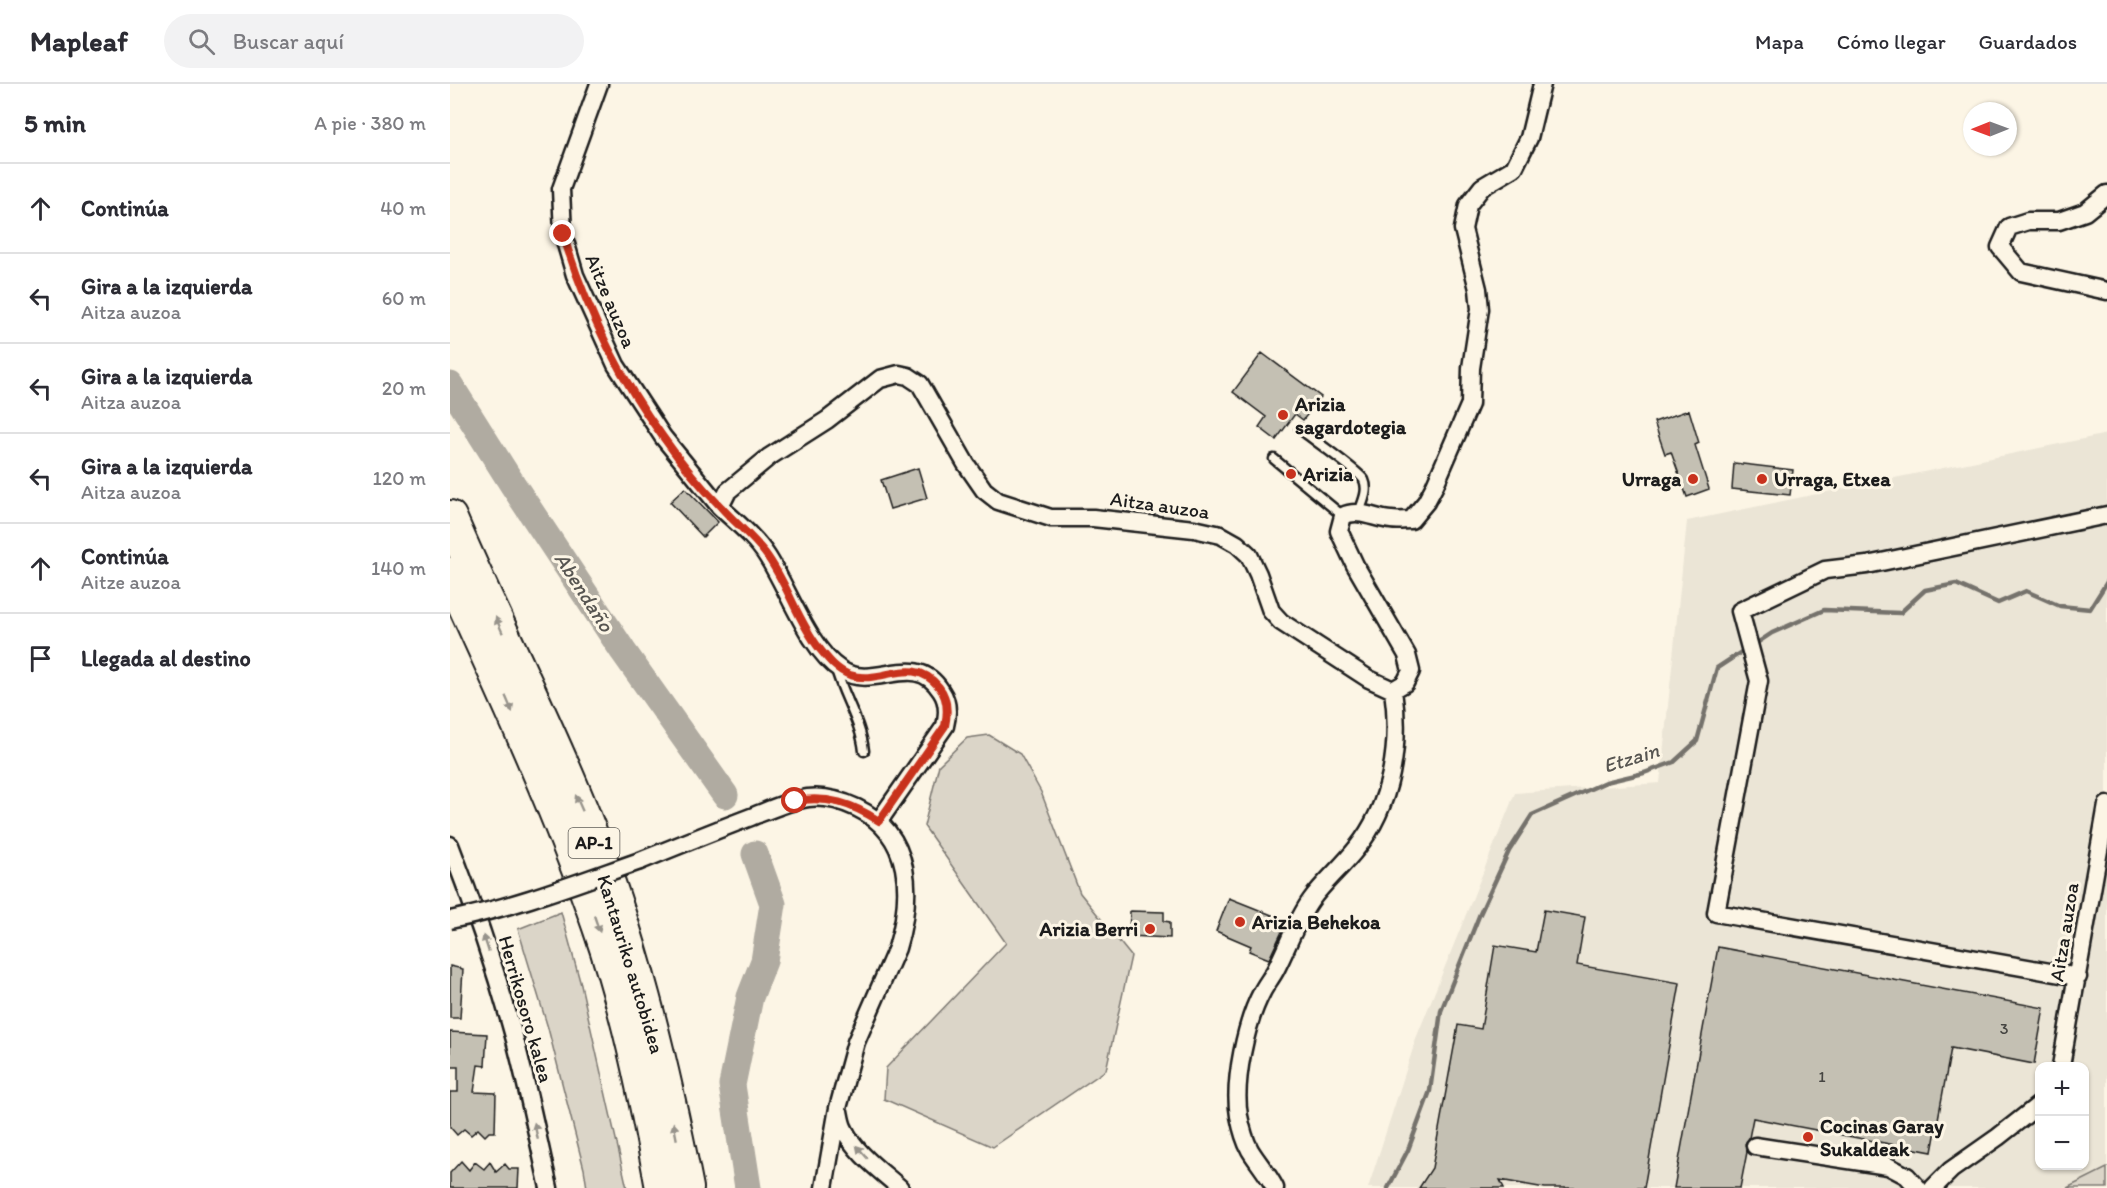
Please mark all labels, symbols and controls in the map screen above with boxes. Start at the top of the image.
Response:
search box [164,14,584,68]
text: Mapleaf [30,24,128,58]
icon: search [185,25,218,58]
text: Buscar aquí [233,28,344,55]
text: Mapa [1755,29,1804,54]
text: Cómo llegar [1837,29,1946,54]
text: Guardados [1979,29,2077,54]
north arrow [1963,102,2017,156]
text: 5 min [24,107,86,139]
text: A pie · 380 m [314,111,426,135]
icon: ahead [24,192,57,225]
text: Continúa [81,195,169,222]
text: 40 m [380,196,426,220]
route end [549,220,575,246]
street label: Aitze auzoa [580,250,642,352]
text: Gira a la izquierda [81,273,252,300]
icon: left [24,282,57,315]
text: 60 m [382,286,426,310]
text: Aitza auzoa [81,300,181,324]
text: Gira a la izquierda [81,363,252,390]
icon: left [24,372,57,405]
text: 20 m [382,376,426,400]
text: Aitza auzoa [81,390,181,414]
place label: Arizia sagardotegia [1294,392,1407,440]
marker: Arizia sagardotegia [1276,408,1290,422]
text: Gira a la izquierda [81,453,252,480]
icon: left [24,462,57,495]
place label: Arizia [1302,462,1354,486]
text: 120 m [373,466,426,490]
marker: Arizia [1284,467,1298,481]
place label: Urraga [1622,467,1681,492]
place label: Urraga, Etxea [1774,467,1891,492]
marker: Urraga [1686,472,1700,486]
marker: Urraga, Etxea [1755,472,1769,486]
text: Aitza auzoa [81,480,181,504]
street label: Aitza auzoa [1109,486,1212,524]
text: Continúa [81,543,169,570]
water label: Abendaño [549,547,620,637]
icon: ahead [24,552,57,585]
text: 140 m [371,556,426,580]
text: Aitze auzoa [81,570,181,594]
one-way arrow [495,616,504,633]
icon: arrive [24,642,57,675]
text: Llegada al destino [81,645,251,672]
one-way arrow [504,696,514,714]
water label: Etzain [1600,737,1663,778]
route start [781,787,807,813]
one-way arrow [573,794,583,812]
road number: AP-1 [568,828,620,858]
street label: Kantauriko autobidea [592,872,670,1057]
street label: Aitza auzoa [2044,880,2084,983]
place label: Arizia Behekoa [1251,910,1381,934]
one-way arrow [593,915,603,933]
marker: Arizia Behekoa [1233,915,1247,929]
place label: Arizia Berri [1039,917,1138,941]
marker: Arizia Berri [1143,922,1157,936]
street label: Herrikosoro kalea [494,933,558,1085]
one-way arrow [480,934,490,952]
house number: 3 [2000,1019,2009,1038]
map controls [2035,1062,2089,1170]
button: + [2035,1062,2089,1116]
house number: 1 [1818,1067,1826,1086]
place label: Cocinas Garay Sukaldeak [1820,1114,1944,1161]
button: − [2035,1116,2089,1170]
one-way arrow [670,1121,680,1140]
one-way arrow [531,1122,541,1140]
marker: Cocinas Garay Sukaldeak [1801,1130,1815,1144]
one-way arrow [855,1145,869,1160]

